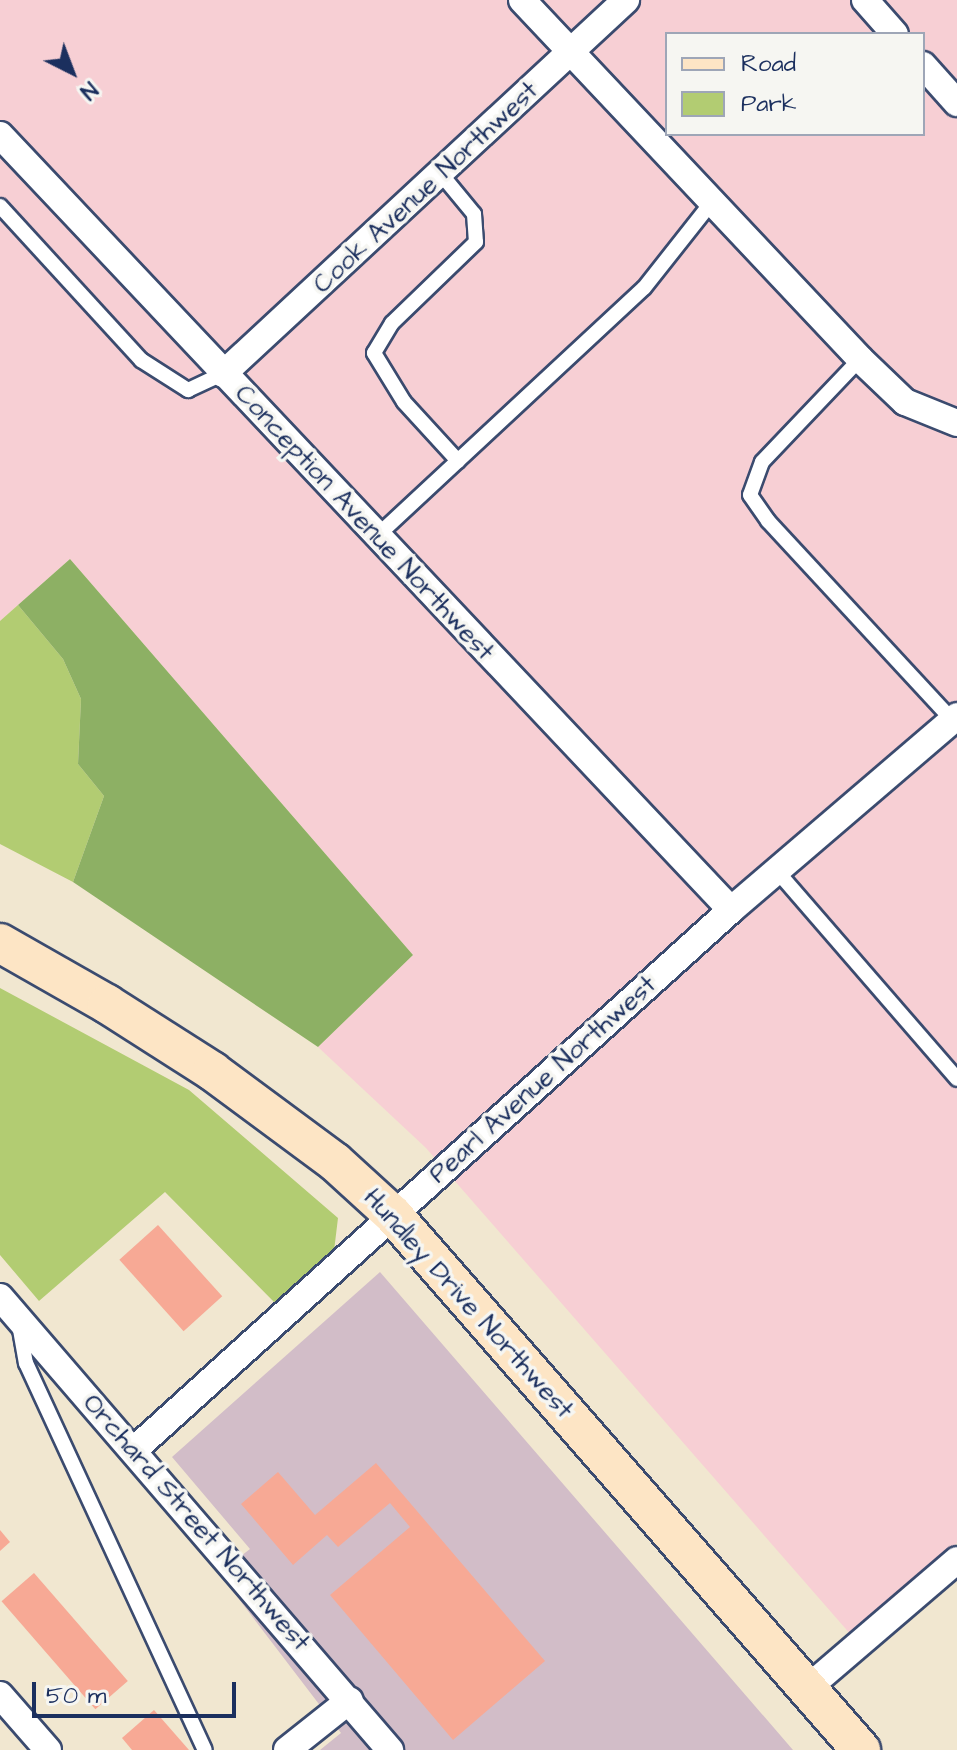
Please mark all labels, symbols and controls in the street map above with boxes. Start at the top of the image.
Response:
north arrow [32,32,112,112]
legend [665,32,925,136]
text: Road [741,47,796,81]
text: N [73,74,104,106]
street label: Cook Avenue Northwest [307,76,545,300]
text: Park [741,87,797,121]
street label: Conception Avenue Northwest [228,379,500,667]
street label: Pearl Avenue Northwest [423,970,663,1190]
street label: Hundley Drive Northwest [357,1183,579,1425]
street label: Orchard Street Northwest [76,1388,316,1658]
scale bar [36,1666,240,1716]
text: 50 m [46,1679,106,1713]

